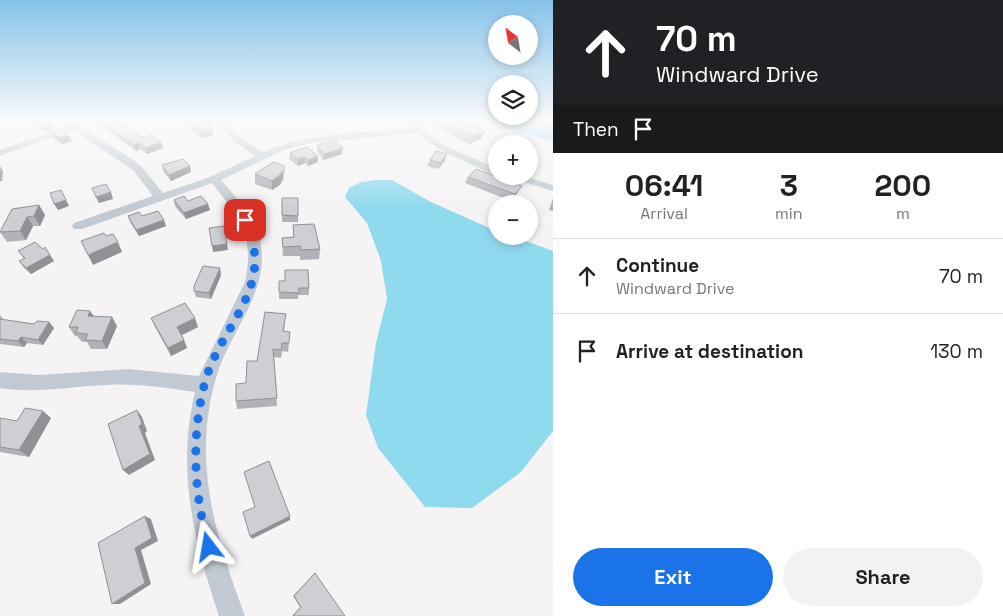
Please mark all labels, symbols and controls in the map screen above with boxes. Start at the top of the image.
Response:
north arrow [488,15,538,65]
map controls [488,15,538,245]
text: 70 m [656,17,737,61]
icon: ahead [573,20,638,85]
text: Windward Drive [656,60,819,88]
button: layers [488,75,538,125]
icon: arrive [629,115,657,143]
text: Then [573,117,619,142]
button: + [488,135,538,185]
text: 06:41 [625,166,703,205]
text: 3 [780,166,798,205]
text: 200 [874,166,931,205]
button: − [488,195,538,245]
pin [224,199,266,241]
text: Arrival [640,203,688,224]
text: min [775,203,803,224]
text: m [896,203,910,224]
icon: arrive [231,206,259,234]
text: Continue [616,253,699,278]
icon: ahead [573,262,601,290]
text: 70 m [939,264,983,289]
text: Windward Drive [616,278,734,299]
icon: arrive [573,337,601,365]
text: Arrive at destination [616,339,804,364]
text: 130 m [930,339,983,364]
position arrow [182,520,234,572]
button: Exit [573,548,773,606]
button: Share [783,548,983,606]

